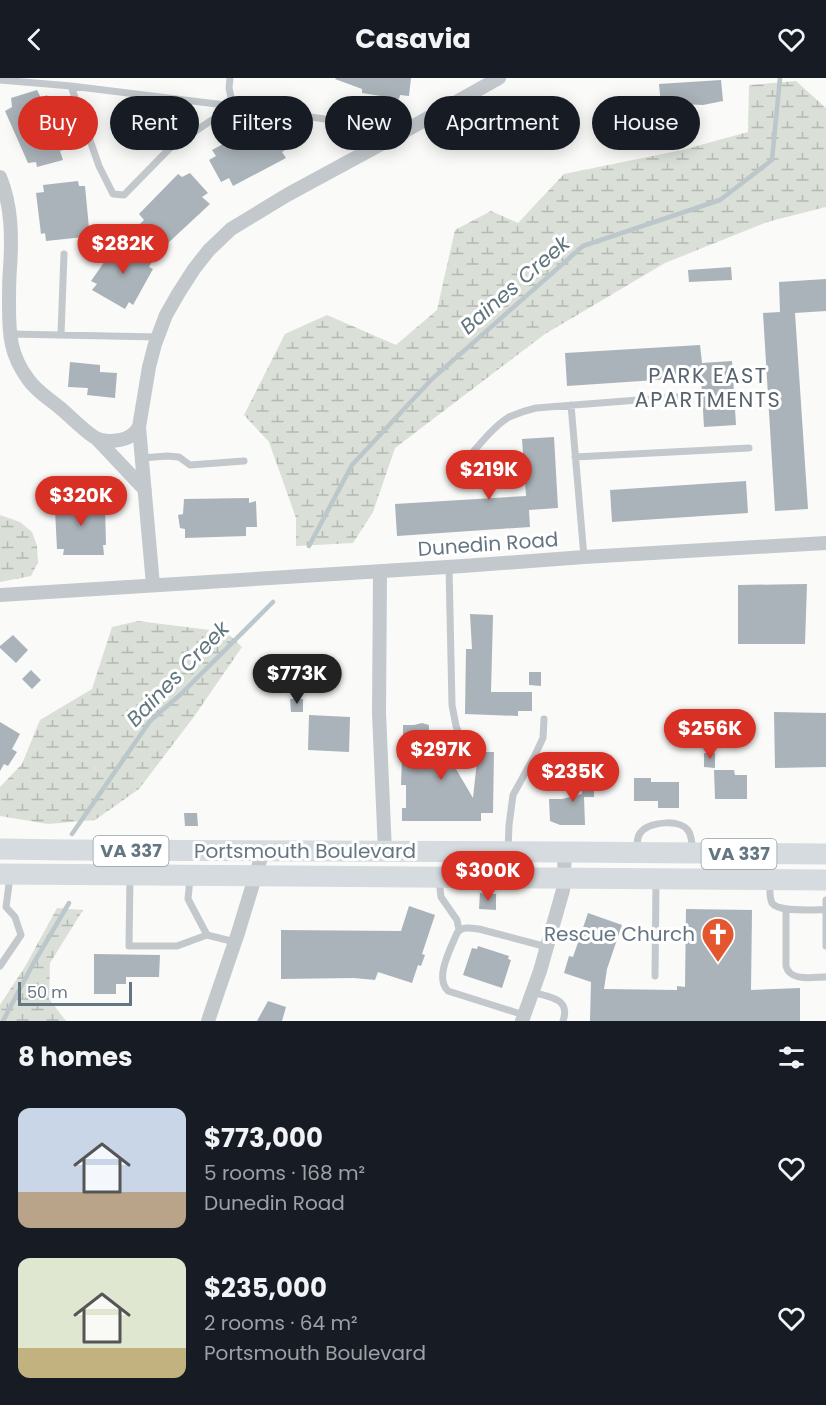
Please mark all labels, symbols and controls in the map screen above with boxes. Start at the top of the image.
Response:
text: Casavia [355,20,471,57]
icon: back [18,23,51,56]
icon: heart [775,23,808,56]
chip: Buy [18,96,98,150]
chip: Rent [110,96,199,150]
chip: Filters [211,96,313,150]
chip: New [325,96,412,150]
chip: Apartment [424,96,580,150]
chip: House [592,96,700,150]
pin: $282K [81,224,165,275]
water label: Baines Creek [454,228,577,340]
text: $282K [92,229,154,257]
district label: PARK EAST APARTMENTS [635,361,781,414]
pin: $219K [447,450,531,501]
text: $219K [460,455,518,483]
pin: $320K [39,476,123,527]
text: $320K [49,481,113,509]
street label: Dunedin Road [417,525,559,563]
water label: Baines Creek [120,614,236,733]
pin: $773K [255,654,339,705]
text: $773K [267,659,327,687]
pin: $256K [668,709,752,760]
text: $256K [678,714,742,742]
pin: $297K [399,730,483,781]
text: $297K [410,735,472,763]
pin: $235K [531,752,615,803]
text: $235K [541,757,605,785]
road number: VA 337 [94,836,168,866]
street label: Portsmouth Boulevard [194,837,416,865]
road number: VA 337 [702,839,777,869]
pin: $300K [446,851,530,902]
text: $300K [455,856,521,884]
church icon: Rescue Church [700,916,736,963]
place label: Rescue Church [544,920,695,948]
scale bar [18,979,132,1006]
text: 50 m [27,981,68,1004]
text: 8 homes [18,1039,133,1075]
icon: filters [775,1041,808,1074]
text: $773,000 [204,1120,323,1156]
icon: home [66,1132,138,1204]
icon: heart [775,1152,808,1185]
text: 5 rooms · 168 m² [204,1159,365,1187]
text: Dunedin Road [204,1189,345,1217]
text: $235,000 [204,1270,327,1306]
icon: home [66,1282,138,1354]
icon: heart [775,1302,808,1335]
text: 2 rooms · 64 m² [204,1309,358,1337]
text: Portsmouth Boulevard [204,1339,426,1367]

